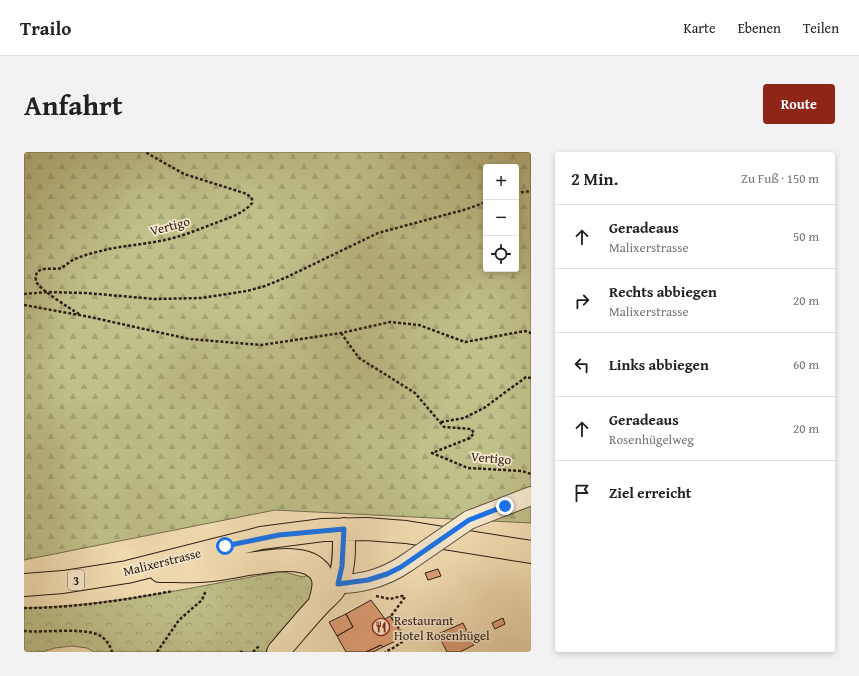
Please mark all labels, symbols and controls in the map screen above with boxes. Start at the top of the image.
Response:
text: Trailo [20,14,71,42]
text: Karte [683,18,716,38]
text: Ebenen [738,18,781,38]
text: Teilen [803,18,839,38]
text: Anfahrt [24,84,123,125]
button: Route [763,84,835,124]
map controls [483,164,519,272]
button: + [483,164,519,200]
text: 2 Min. [571,166,618,191]
text: Zu Fuß · 150 m [741,169,819,188]
button: − [483,200,519,236]
street label: Vertigo [148,211,192,240]
text: Geradeaus [609,217,679,238]
icon: ahead [571,226,593,248]
text: 50 m [793,227,819,246]
button: locate [483,236,519,272]
text: Malixerstrasse [609,238,689,257]
text: Rechts abbiegen [609,281,717,302]
icon: right [571,290,593,312]
text: 20 m [793,291,819,310]
text: Malixerstrasse [609,302,689,321]
icon: left [571,354,593,376]
text: Links abbiegen [609,354,709,375]
text: 60 m [793,355,819,374]
text: Geradeaus [609,409,679,430]
icon: ahead [571,418,593,440]
text: 20 m [793,419,819,438]
text: Rosenhügelweg [609,430,694,449]
street label: Vertigo [470,447,512,469]
icon: arrive [571,482,593,504]
text: Ziel erreicht [609,482,691,503]
route end [496,497,514,515]
route start [216,537,234,555]
street label: Malixerstrasse [121,543,203,581]
road number: 3 [68,570,84,590]
place label: Restaurant Hotel Rosenhügel [394,611,490,645]
restaurant icon: Restaurant Hotel Rosenhügel [371,617,391,637]

